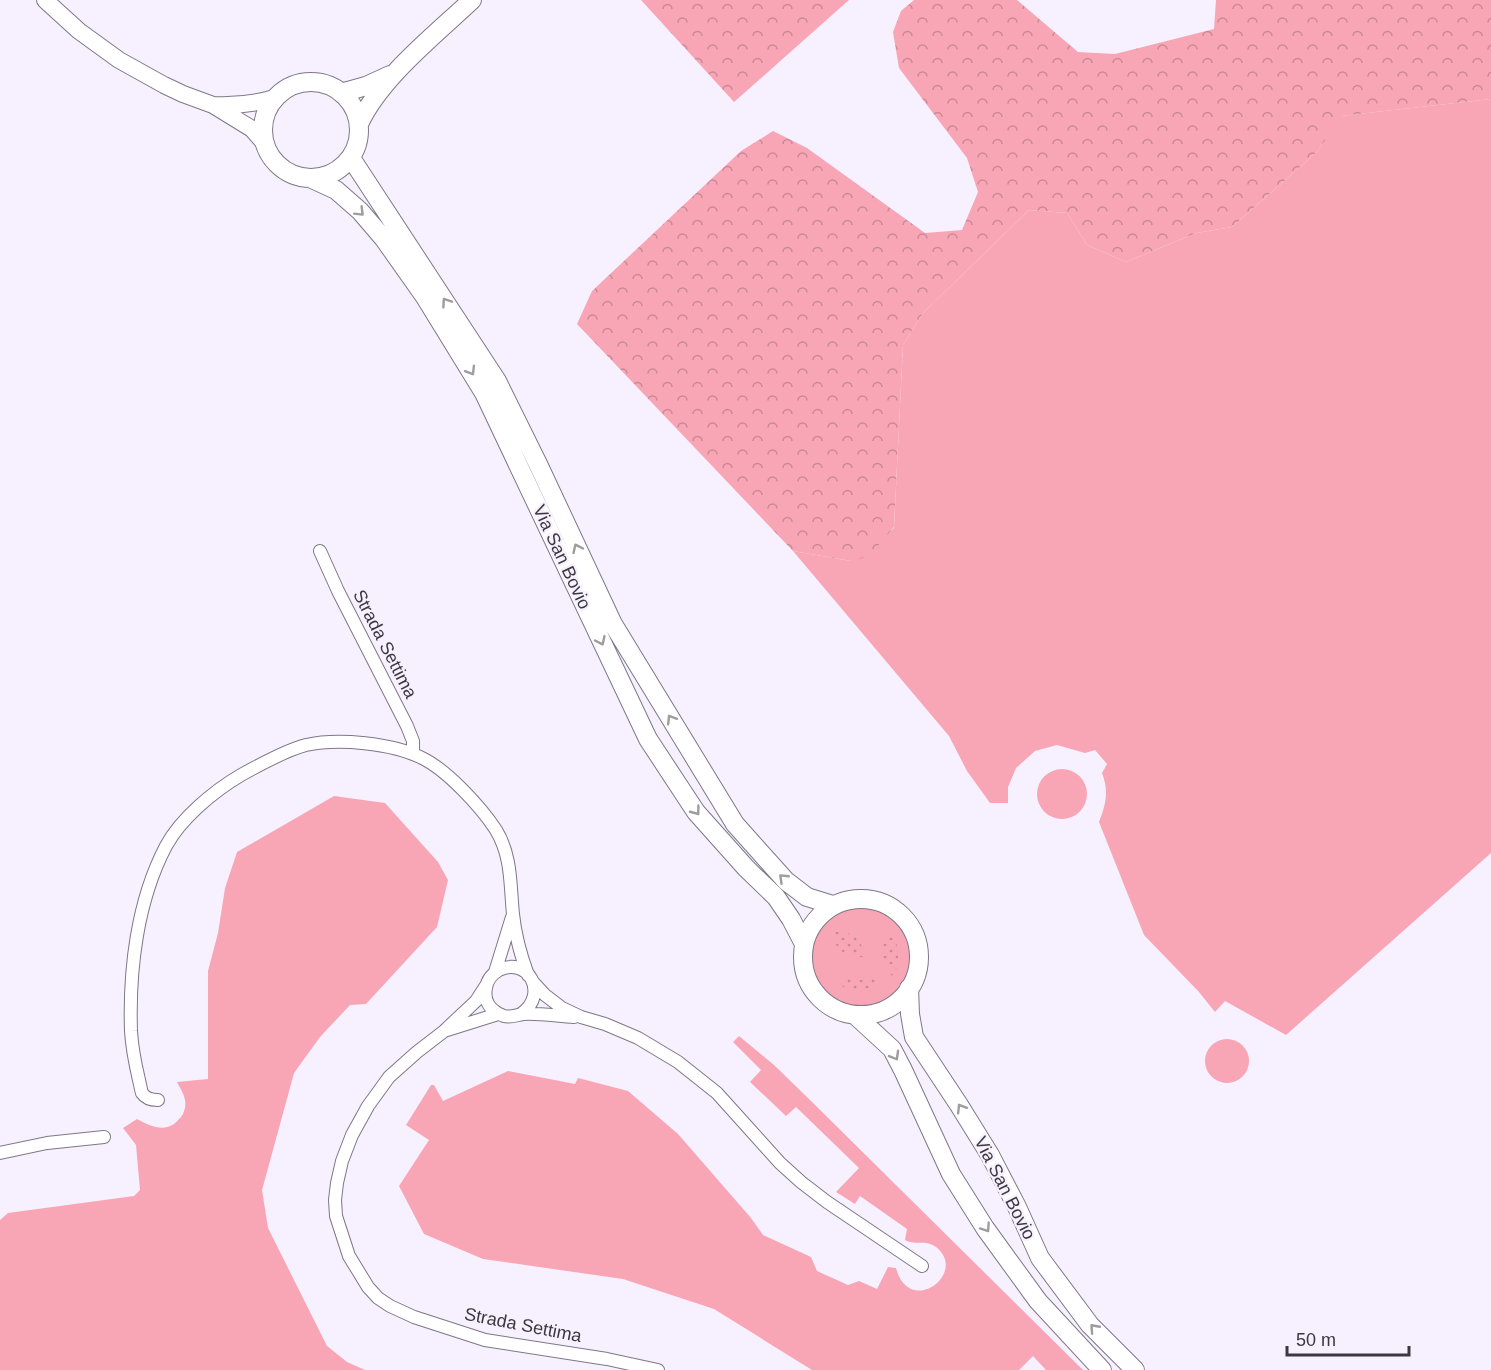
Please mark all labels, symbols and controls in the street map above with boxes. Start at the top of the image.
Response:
one-way arrow [352,204,363,215]
one-way arrow [442,298,453,309]
one-way arrow [463,365,475,375]
street label: Via San Bovio [529,502,595,612]
one-way arrow [573,544,585,555]
street label: Strada Settima [349,586,421,702]
one-way arrow [594,635,606,646]
one-way arrow [667,715,679,725]
one-way arrow [689,804,700,815]
one-way arrow [779,874,790,885]
one-way arrow [888,1050,900,1060]
one-way arrow [957,1104,969,1114]
street label: Via San Bovio [970,1133,1040,1243]
one-way arrow [979,1222,990,1233]
street label: Strada Settima [463,1304,584,1346]
scale bar [1287,1319,1408,1357]
one-way arrow [1090,1324,1101,1335]
text: 50 m [1296,1330,1336,1350]

